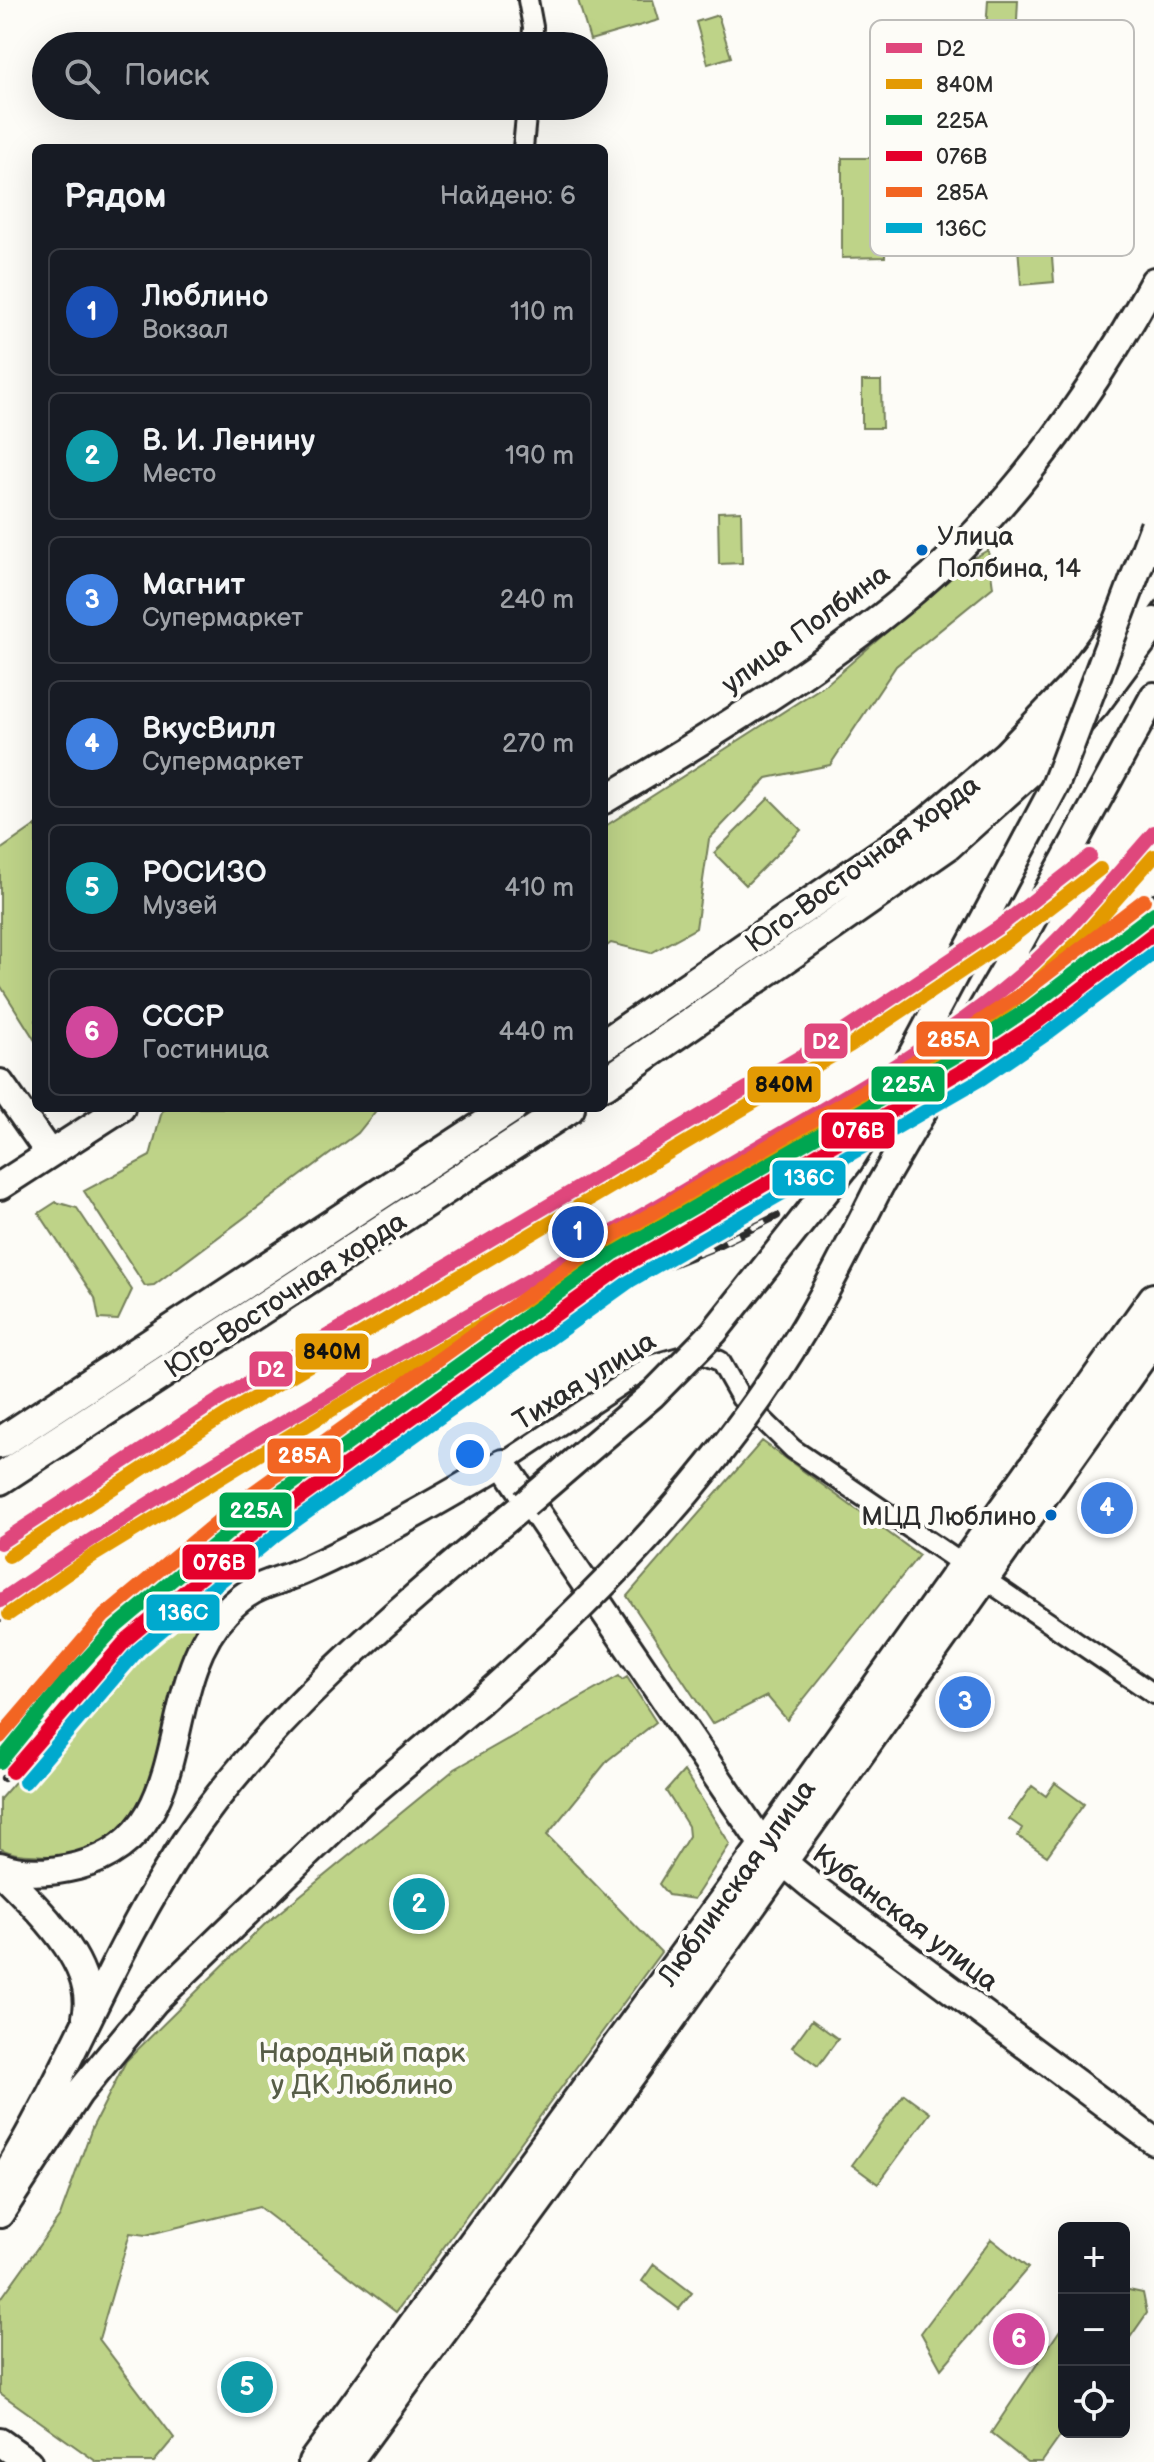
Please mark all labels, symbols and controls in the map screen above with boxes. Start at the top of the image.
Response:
legend [870,20,1134,256]
search box [32,32,608,120]
text: D2 [936,36,965,63]
icon: search [60,54,104,98]
text: Поиск [124,58,210,94]
text: 840М [936,72,994,99]
text: 225А [936,108,989,135]
text: 076В [936,144,987,171]
text: Рядом [64,176,166,217]
text: 285А [936,180,988,207]
text: Найдено: 6 [440,181,576,212]
text: 136С [936,216,986,243]
text: Люблино [142,279,268,315]
text: 1 [87,297,97,328]
text: 110 m [510,297,574,328]
text: Вокзал [142,315,229,346]
text: В. И. Ленину [142,423,315,459]
text: 2 [84,441,100,472]
text: 190 m [505,441,574,472]
text: Место [142,459,216,490]
place label: Улица Полбина, 14 [937,522,1081,585]
marker: Улица Полбина, 14 [914,542,930,558]
street label: улица Полбина [715,557,897,701]
text: Магнит [142,567,245,603]
text: 3 [84,585,100,616]
text: 240 m [499,585,574,616]
text: Супермаркет [142,603,303,634]
text: ВкусВилл [142,711,276,747]
text: 4 [84,729,100,760]
text: 270 m [502,729,574,760]
text: Супермаркет [142,747,303,778]
street label: Юго-Восточная хорда [739,768,987,960]
text: РОСИЗО [142,855,267,891]
text: 5 [84,873,100,904]
text: 410 m [504,873,574,904]
text: Музей [142,891,218,922]
text: СССР [142,999,224,1035]
text: 6 [84,1017,100,1048]
text: 440 m [498,1017,574,1048]
line badge: 285А [915,1020,991,1058]
line badge: D2 [803,1022,849,1060]
text: 285А [927,1027,980,1054]
text: D2 [812,1029,840,1056]
text: Гостиница [142,1035,269,1066]
line badge: 840М [746,1065,822,1104]
line badge: 225А [870,1065,946,1103]
text: 840М [755,1072,813,1099]
text: 225А [882,1072,935,1099]
line badge: 076В [820,1111,896,1150]
text: 076В [831,1118,885,1145]
line badge: 136С [771,1159,847,1197]
text: 136С [784,1165,834,1192]
pin: 1 [552,1202,604,1262]
street label: Юго-Восточная хорда [159,1205,413,1386]
street label: Тихая улица [508,1324,662,1438]
line badge: 840М [294,1332,370,1371]
text: 840М [303,1339,361,1366]
line badge: D2 [248,1350,294,1388]
text: D2 [257,1357,285,1384]
your location [450,1434,490,1474]
line badge: 285А [266,1437,342,1475]
text: 285А [278,1443,331,1470]
pin: 4 [1081,1478,1133,1538]
line badge: 225А [218,1491,293,1529]
text: 225А [230,1498,283,1525]
place label: МЦД Люблино [861,1502,1036,1533]
marker: МЦД Люблино [1043,1507,1059,1523]
line badge: 076В [181,1543,257,1581]
text: 076В [192,1550,246,1577]
line badge: 136С [145,1593,221,1632]
text: 136С [158,1600,208,1627]
pin: 3 [939,1672,991,1732]
street label: Люблинская улица [651,1773,823,1993]
street label: Кубанская улица [806,1838,1005,1999]
pin: 2 [393,1874,445,1934]
park label: Народный парк у ДК Люблино [259,2037,466,2102]
map controls [1058,2222,1130,2438]
button: + [1058,2222,1130,2294]
button: − [1058,2294,1130,2366]
pin: 6 [993,2309,1045,2369]
pin: 5 [221,2357,273,2417]
button: locate [1058,2366,1130,2438]

